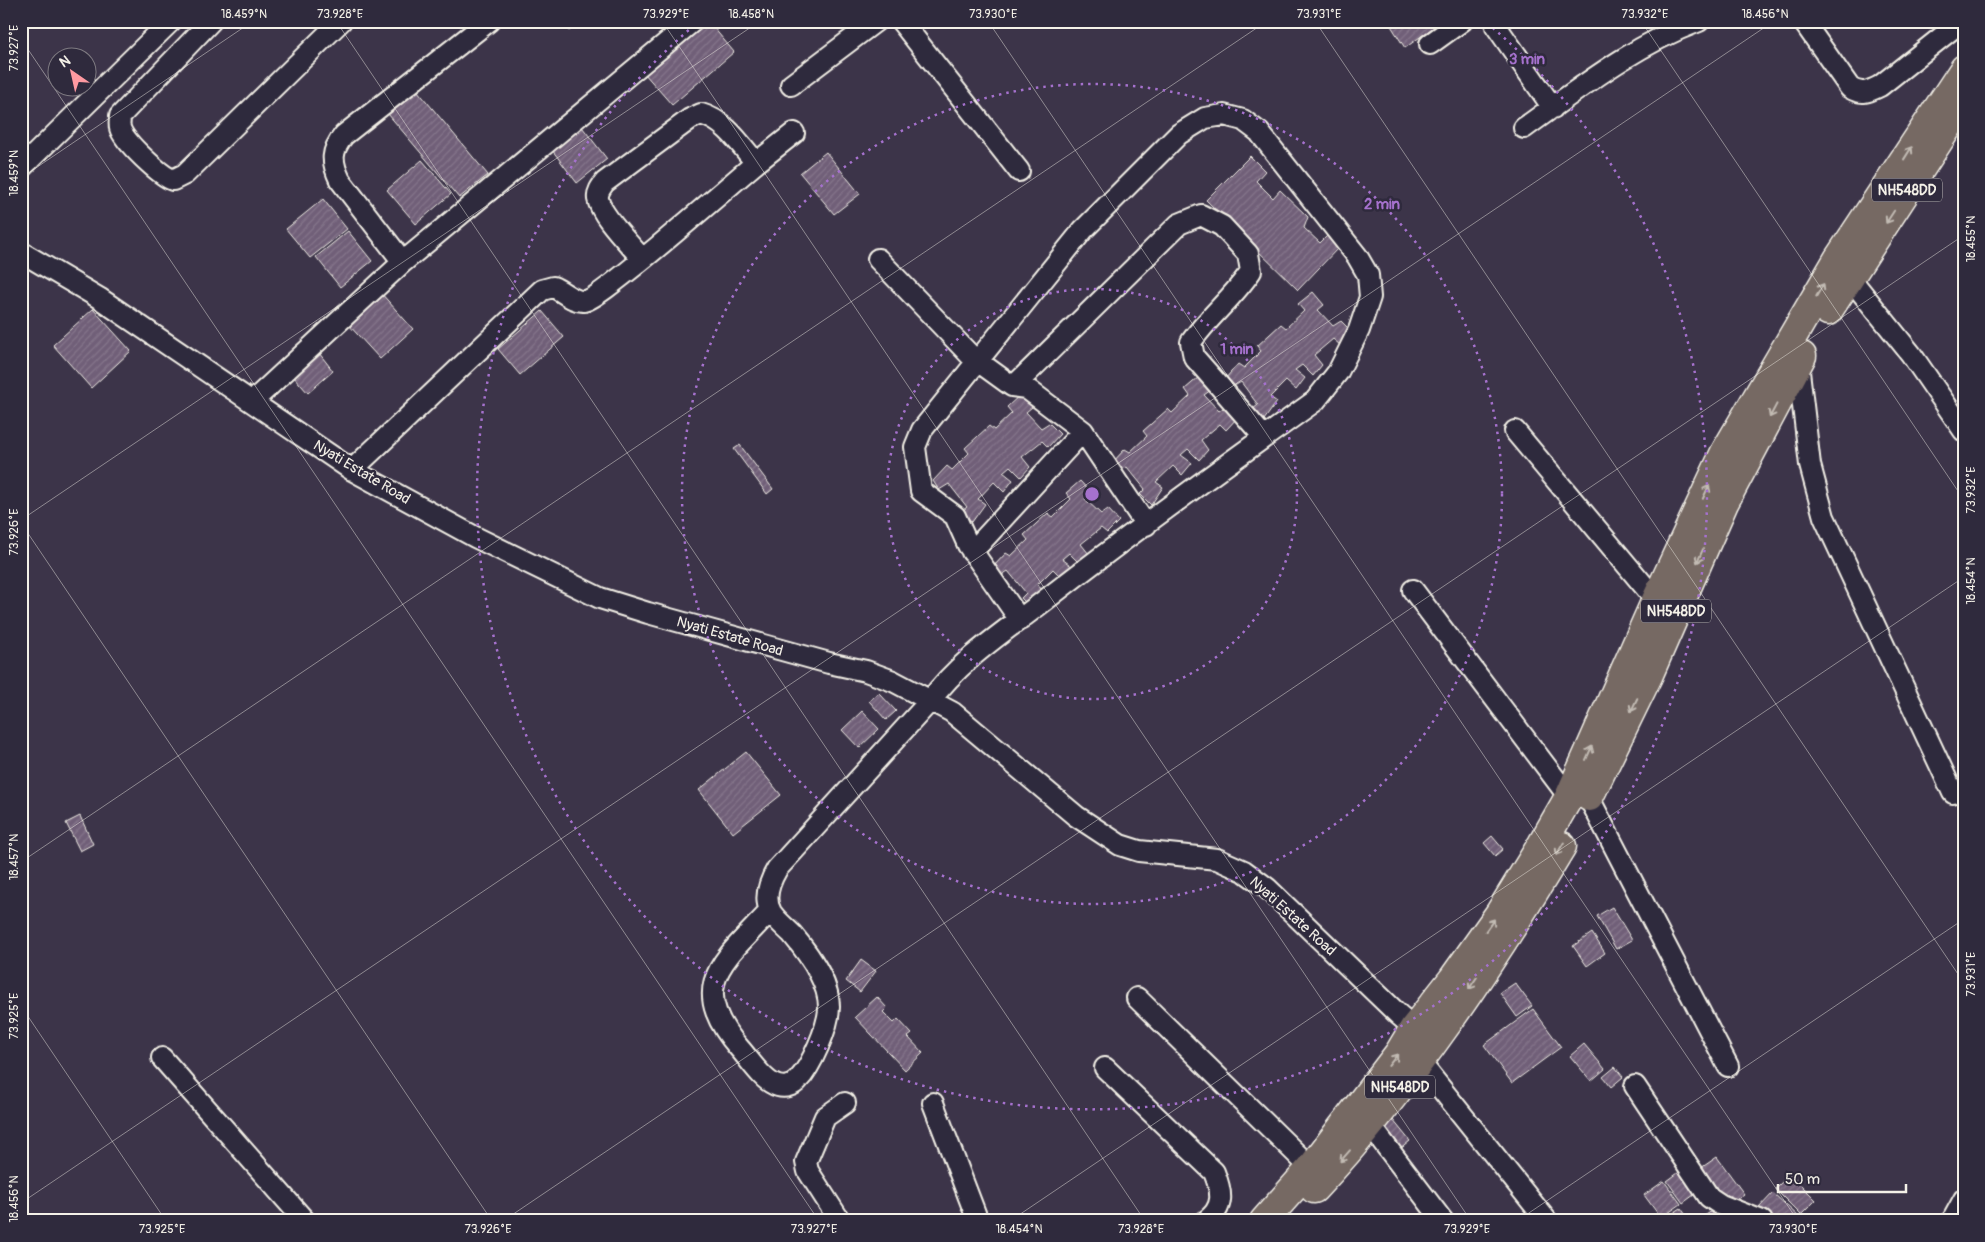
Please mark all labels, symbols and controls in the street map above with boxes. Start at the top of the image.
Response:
text: 18.459°N [221,7,267,22]
text: 73.928°E [317,7,363,22]
text: 73.929°E [643,7,689,22]
text: 18.458°N [728,7,774,22]
text: 73.930°E [969,7,1017,22]
text: 73.931°E [1297,7,1341,22]
text: 73.932°E [1622,7,1668,22]
text: 18.456°N [1741,7,1789,22]
text: 73.927°E [7,25,22,71]
north arrow [48,48,98,98]
text: 3 min [1509,50,1545,69]
text: N [56,52,74,71]
one-way arrow [1903,147,1913,161]
text: 18.459°N [7,150,22,196]
road number: NH548DD [1872,178,1942,202]
text: 2 min [1364,195,1400,214]
one-way arrow [1884,209,1894,223]
text: 18.455°N [1964,216,1979,262]
one-way arrow [1816,283,1826,297]
text: 1 min [1220,340,1254,359]
one-way arrow [1768,403,1777,418]
street label: Nyati Estate Road [310,436,414,509]
text: 73.932°E [1964,467,1979,513]
centre of rings [1083,485,1101,503]
one-way arrow [1702,485,1712,500]
text: 73.926°E [7,508,22,556]
one-way arrow [1695,548,1705,563]
text: 18.454°N [1964,557,1979,605]
road number: NH548DD [1641,600,1711,622]
street label: Nyati Estate Road [674,612,785,661]
one-way arrow [1629,697,1638,712]
one-way arrow [1585,746,1594,761]
text: 18.457°N [7,834,22,880]
one-way arrow [1555,842,1565,856]
street label: Nyati Estate Road [1245,873,1340,960]
one-way arrow [1485,919,1495,933]
text: 73.931°E [1964,952,1979,996]
one-way arrow [1468,976,1478,990]
text: 73.925°E [7,993,22,1039]
one-way arrow [1388,1054,1399,1067]
road number: NH548DD [1365,1076,1435,1098]
one-way arrow [1339,1149,1350,1162]
scale bar [1778,1162,1905,1194]
text: 50 m [1785,1170,1820,1189]
text: 18.456°N [7,1175,22,1223]
text: 73.925°E [139,1222,185,1237]
text: 73.926°E [464,1222,512,1237]
text: 73.927°E [791,1222,837,1237]
text: 18.454°N [995,1222,1043,1237]
text: 73.928°E [1118,1222,1164,1237]
text: 73.929°E [1444,1222,1490,1237]
text: 73.930°E [1769,1222,1817,1237]

